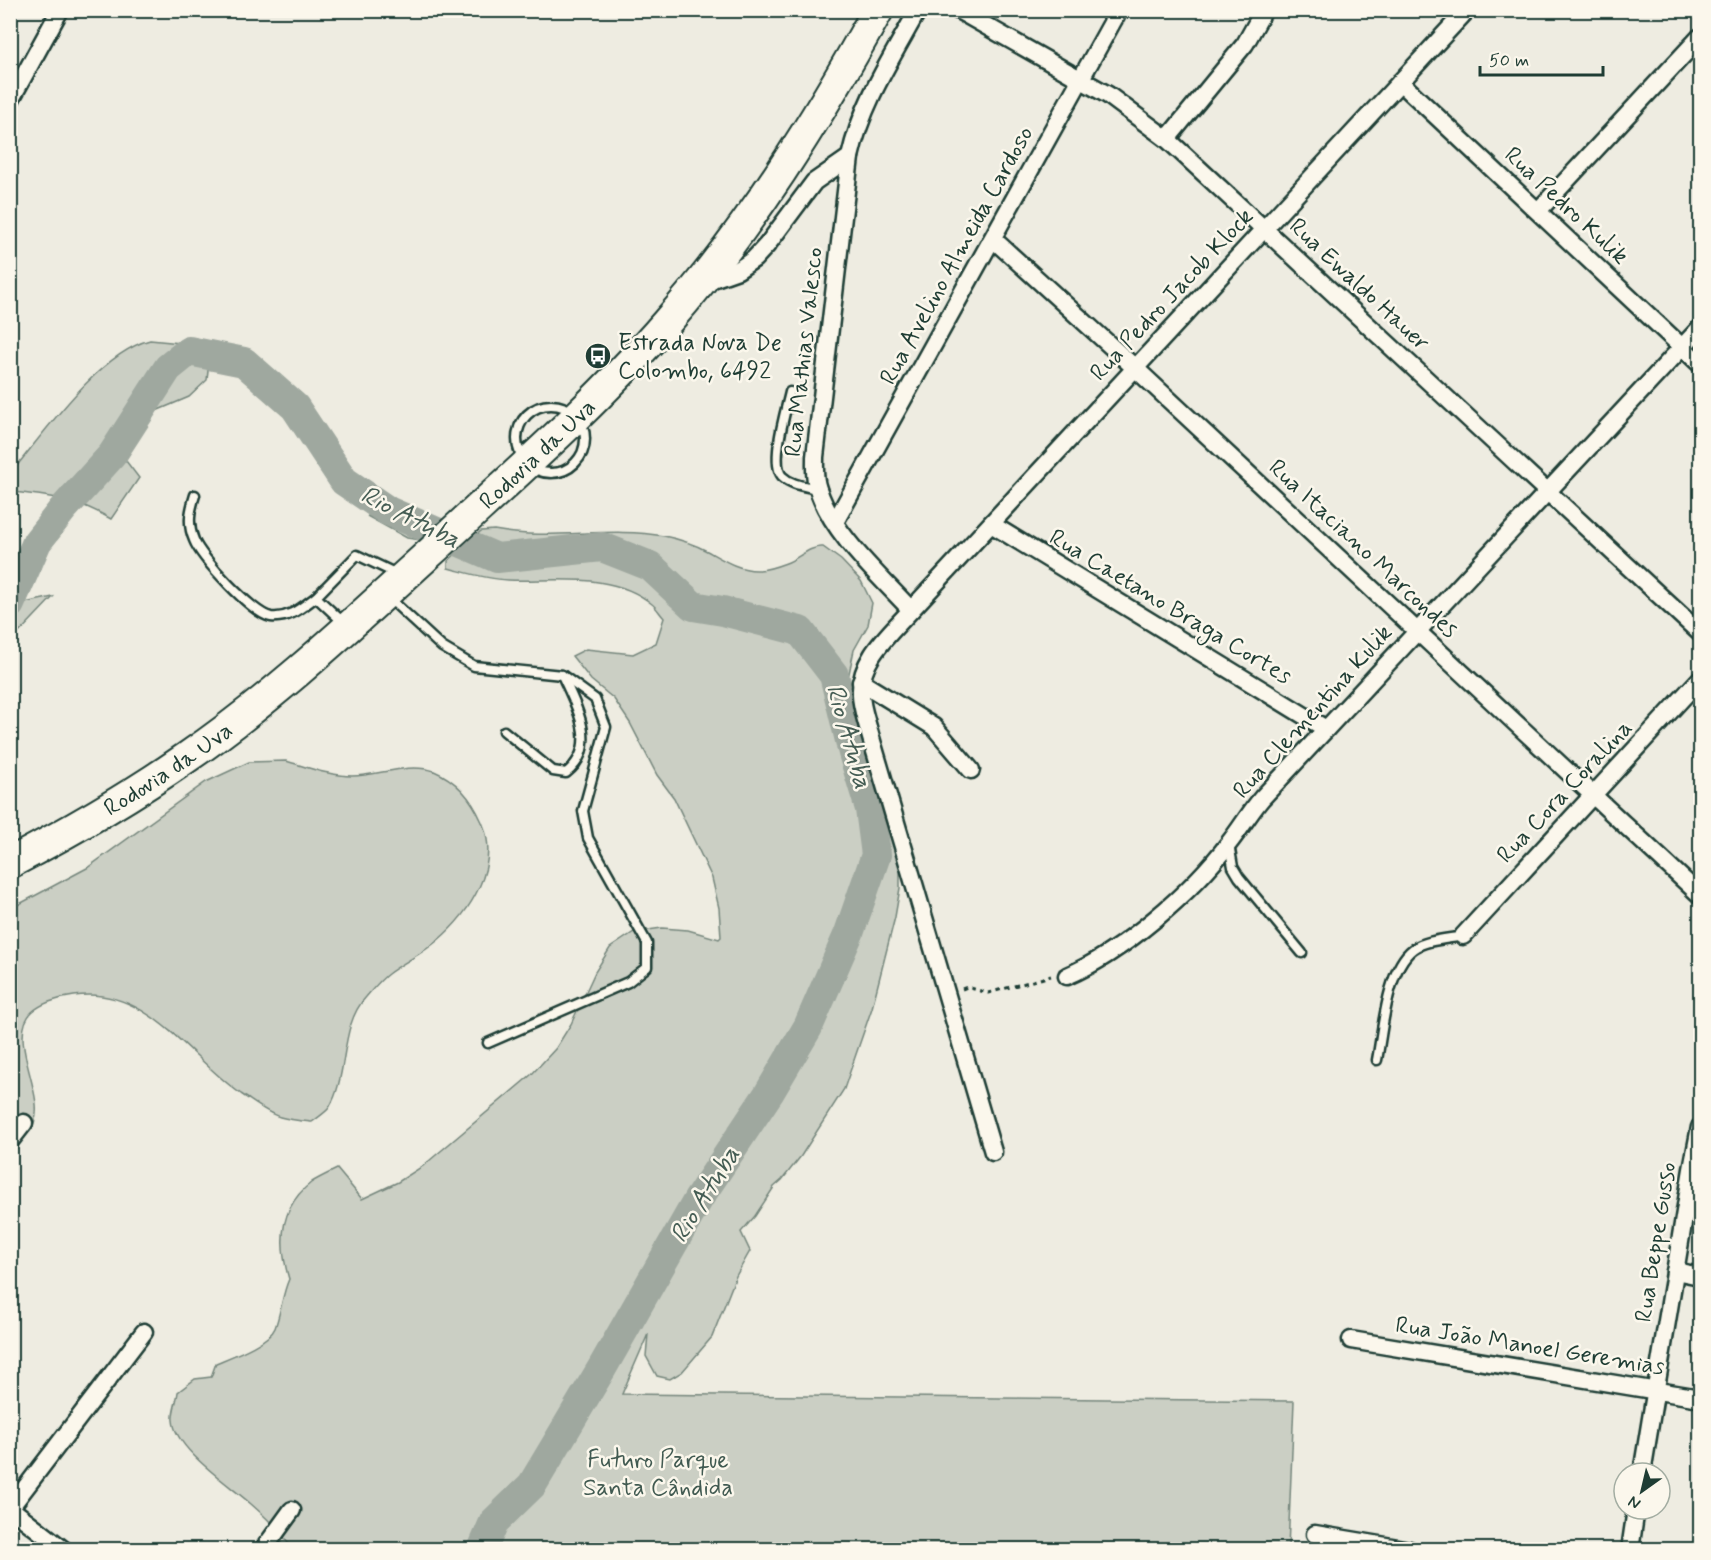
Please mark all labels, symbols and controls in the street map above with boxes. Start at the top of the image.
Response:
scale bar [1480,39,1603,77]
text: 50 m [1489,49,1529,73]
street label: Rua Avelino Almeida Cardoso [873,121,1041,391]
street label: Rua Pedro Kulik [1497,140,1635,272]
street label: Rua Pedro Jacob Klock [1084,202,1260,388]
street label: Rua Ewaldo Hauer [1282,212,1436,359]
street label: Rua Mathias Valesco [778,246,831,458]
place label: Estrada Nova De Colombo, 6492 [618,328,782,387]
bus stop icon: Estrada Nova De Colombo, 6492 [583,341,613,371]
street label: Rodovia da Uva [473,393,603,517]
street label: Rua Itaciano Marcondes [1261,453,1465,645]
water label: Rio Atuba [355,478,466,557]
street label: Rua Caetano Braga Cortes [1042,522,1298,694]
street label: Rua Clementina Kulik [1227,618,1400,806]
water label: Rio Atuba [817,680,879,793]
street label: Rua Cora Coralina [1490,714,1640,870]
street label: Rodovia da Uva [98,716,240,824]
water label: Rio Atuba [663,1141,749,1250]
street label: Rua Beppe Gusso [1629,1160,1684,1325]
street label: Rua João Manoel Geremias [1393,1310,1667,1383]
park label: Futuro Parque Santa Cândida [583,1445,733,1504]
north arrow [1612,1461,1672,1521]
text: N [1624,1491,1645,1514]

